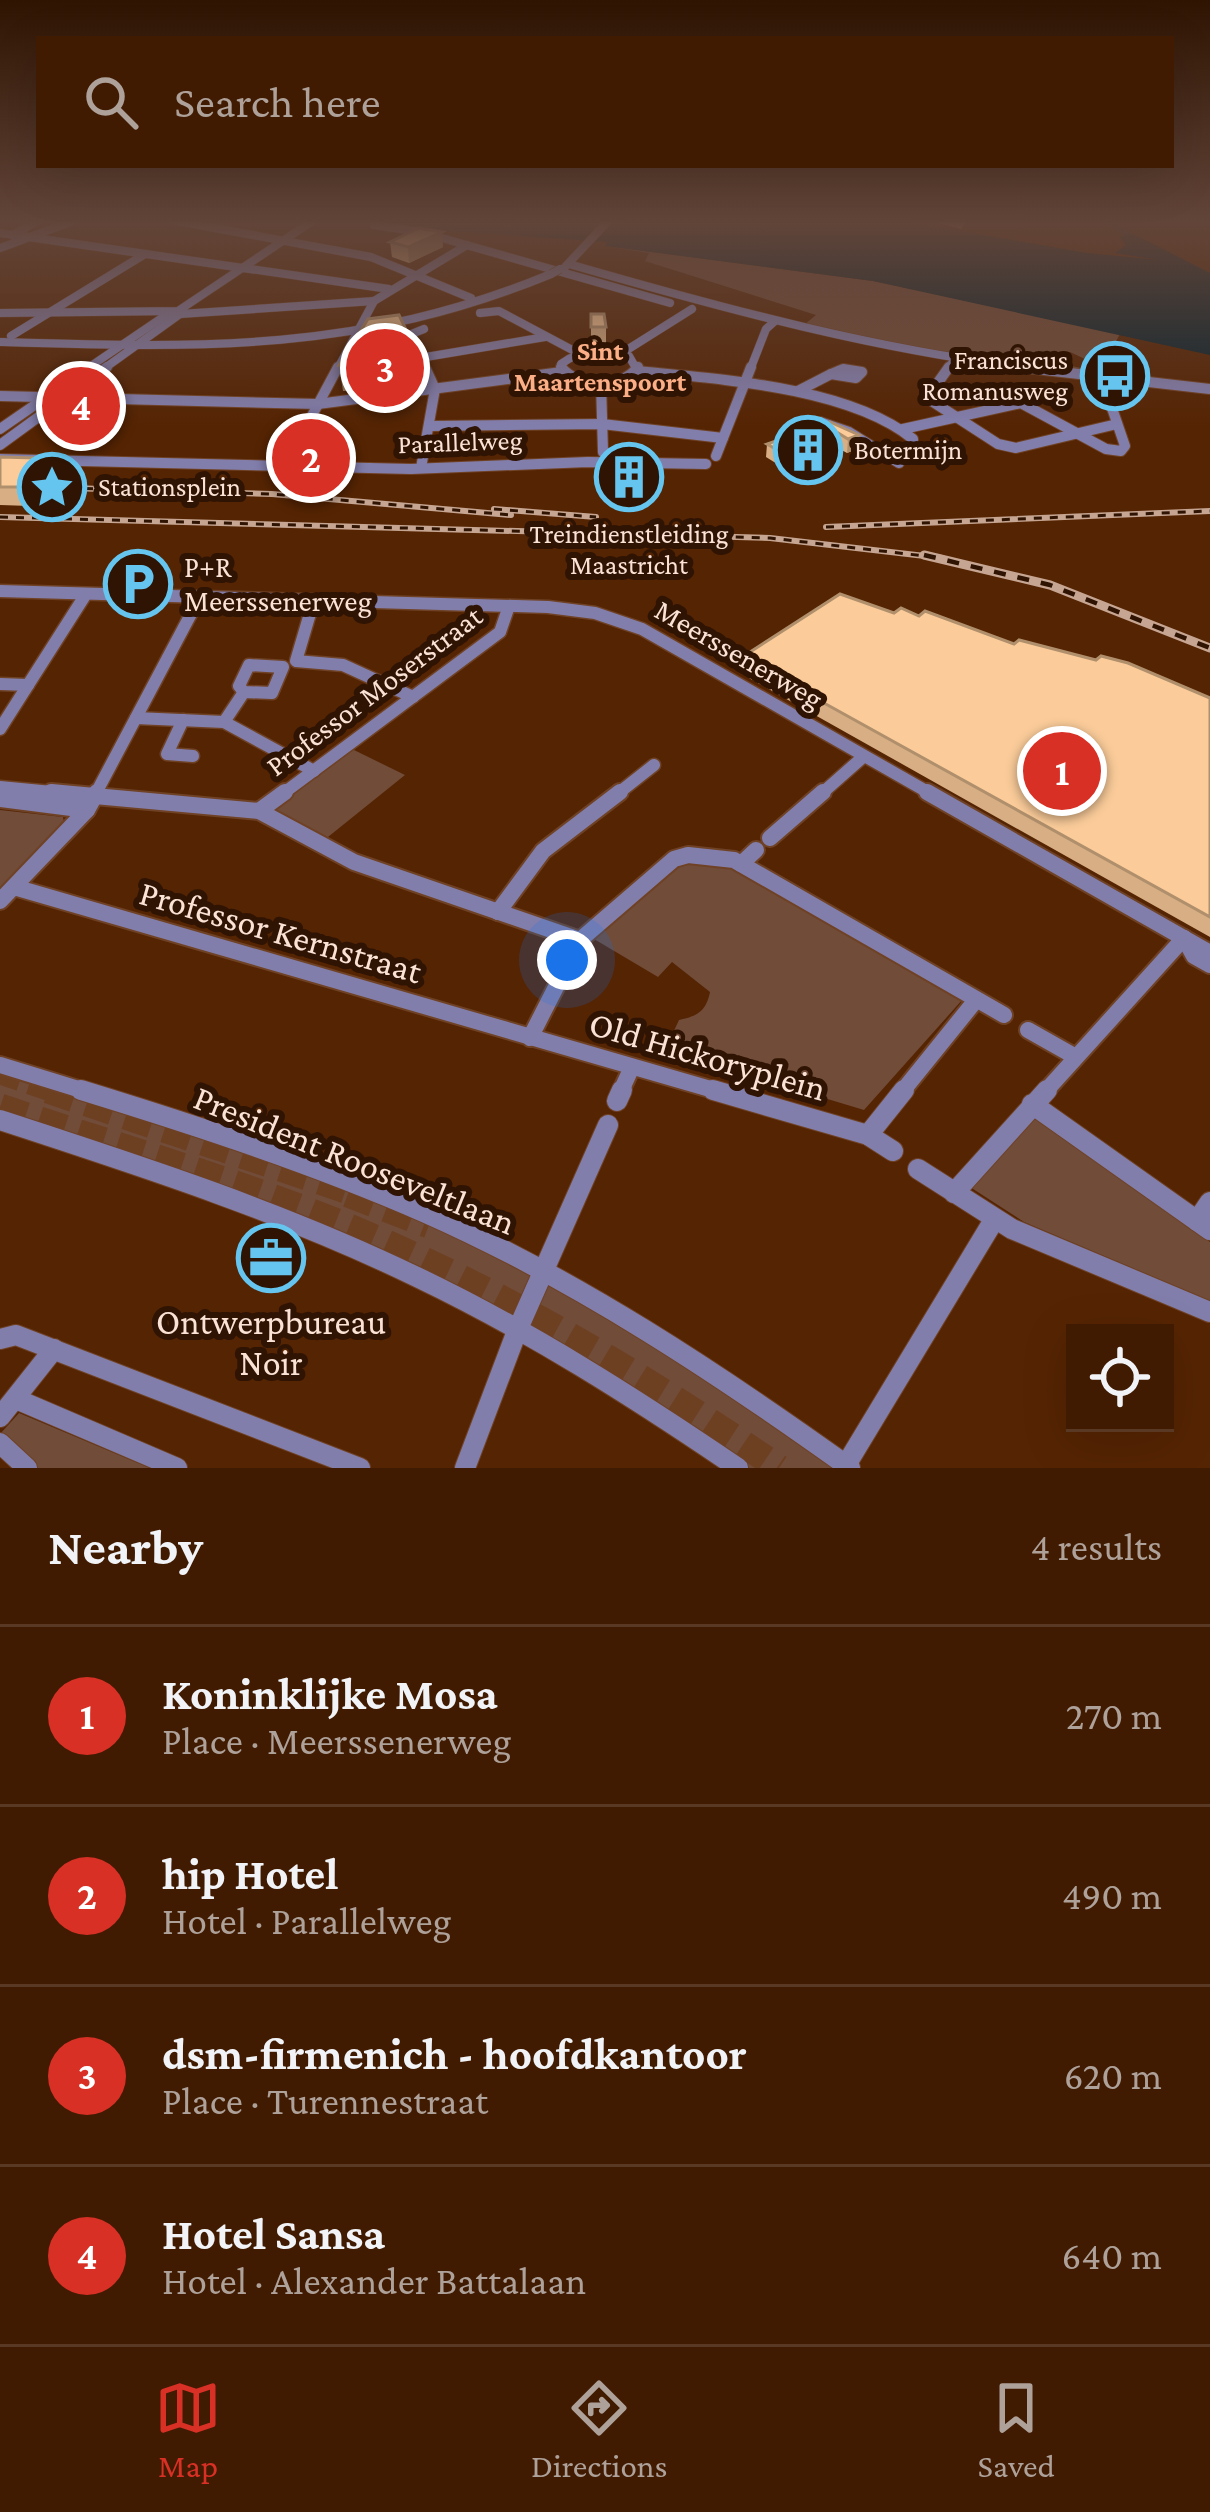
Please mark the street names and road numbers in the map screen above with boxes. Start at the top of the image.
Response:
street label: Parallelweg [397,425,523,459]
street label: Meerssenerweg [649,592,829,716]
street label: Professor Moserstraat [259,598,489,782]
street label: Professor Kernstraat [135,873,427,992]
street label: Old Hickoryplein [585,1003,831,1109]
street label: President Rooseveltlaan [188,1077,521,1243]

